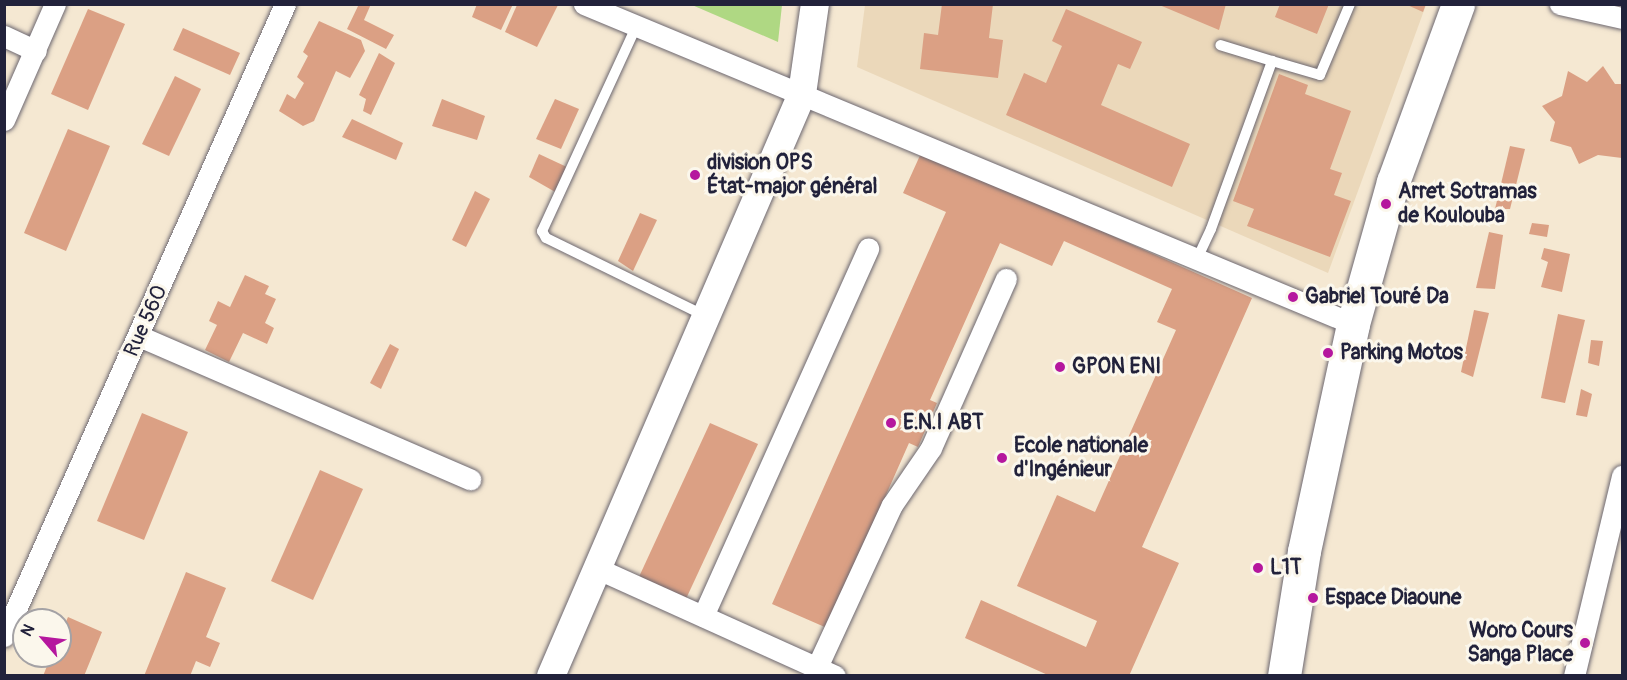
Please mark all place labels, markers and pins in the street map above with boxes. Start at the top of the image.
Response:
place label: division OPS État-major général [707,150,877,200]
marker: division OPS État-major général [688,168,702,182]
place label: Arret Sotramas de Koulouba [1398,179,1537,229]
marker: Arret Sotramas de Koulouba [1379,197,1393,211]
place label: Gabriel Touré Da [1305,284,1449,310]
marker: Gabriel Touré Da [1286,290,1300,304]
place label: Parking Motos [1340,340,1463,366]
marker: Parking Motos [1321,346,1335,360]
place label: GPON ENI [1072,354,1161,380]
marker: GPON ENI [1053,360,1067,374]
place label: E.N.I ABT [903,410,984,436]
marker: E.N.I ABT [884,416,898,430]
place label: Ecole nationale d'Ingénieur [1014,433,1148,483]
marker: Ecole nationale d'Ingénieur [995,451,1009,465]
place label: L1T [1270,555,1302,581]
marker: L1T [1251,561,1265,575]
place label: Espace Diaoune [1325,585,1461,611]
marker: Espace Diaoune [1306,591,1320,605]
place label: Woro Cours Sanga Place [1467,618,1573,668]
marker: Woro Cours Sanga Place [1578,636,1592,650]

